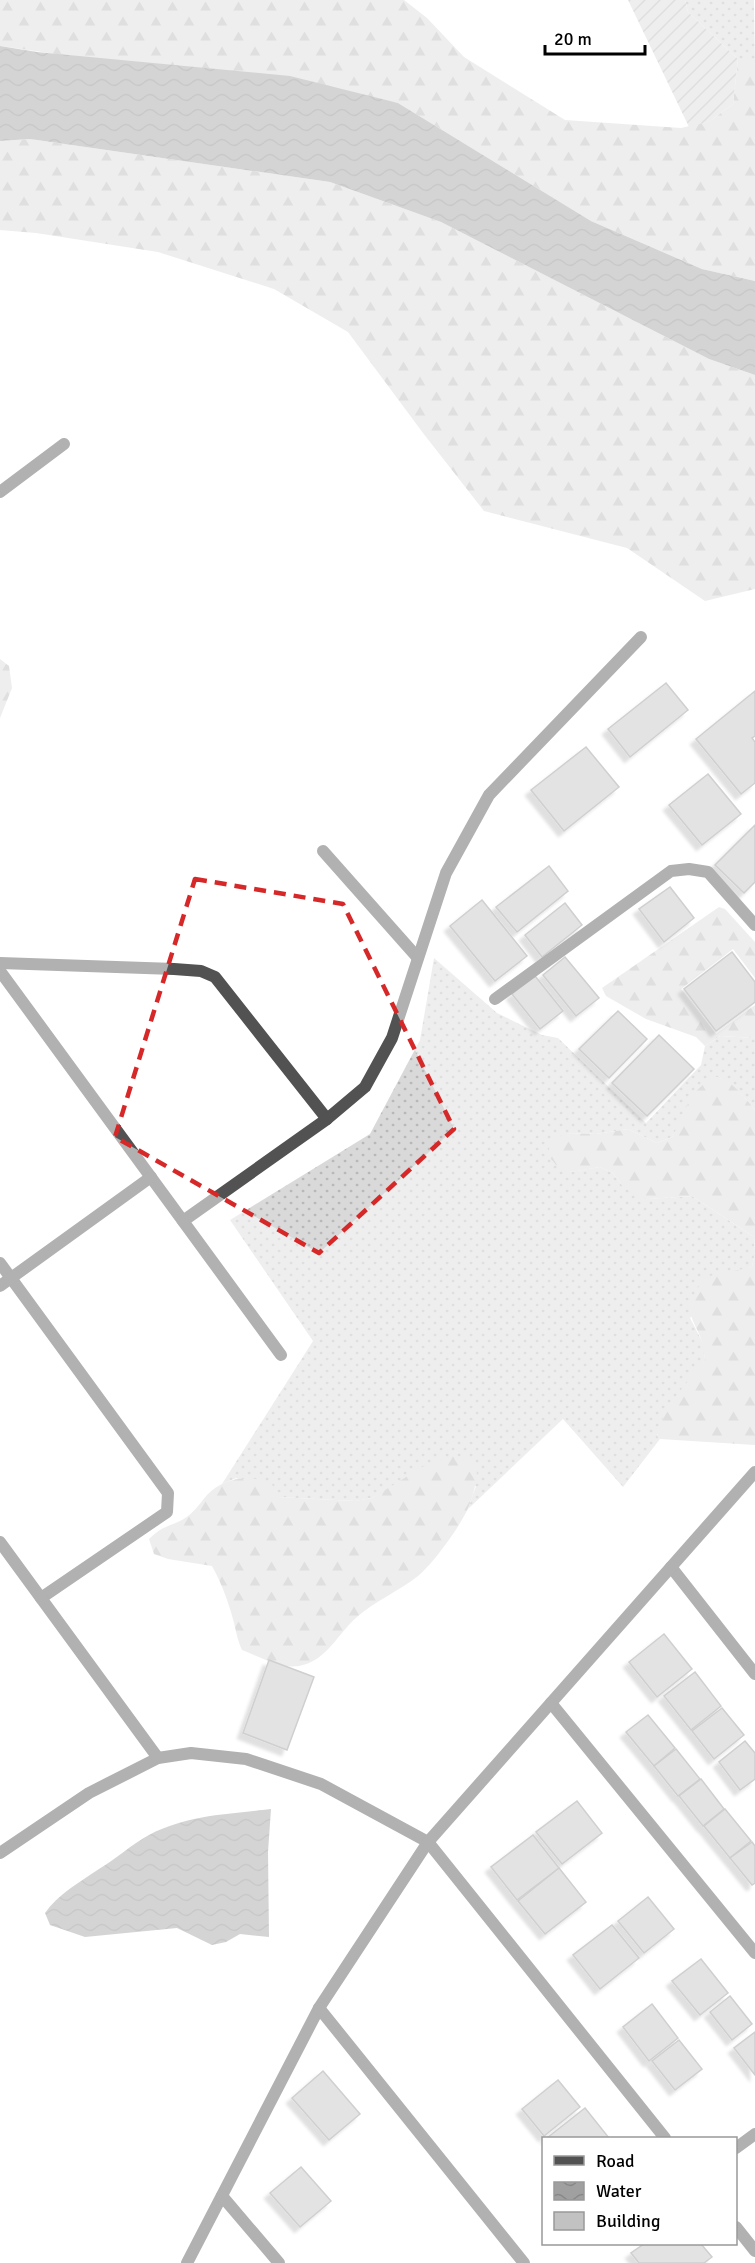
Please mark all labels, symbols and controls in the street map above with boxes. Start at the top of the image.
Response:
scale bar [545,18,646,56]
text: 20 m [554,28,592,50]
legend [542,2137,737,2245]
text: Road [596,2150,635,2172]
text: Water [596,2180,642,2202]
text: Building [596,2210,660,2232]

